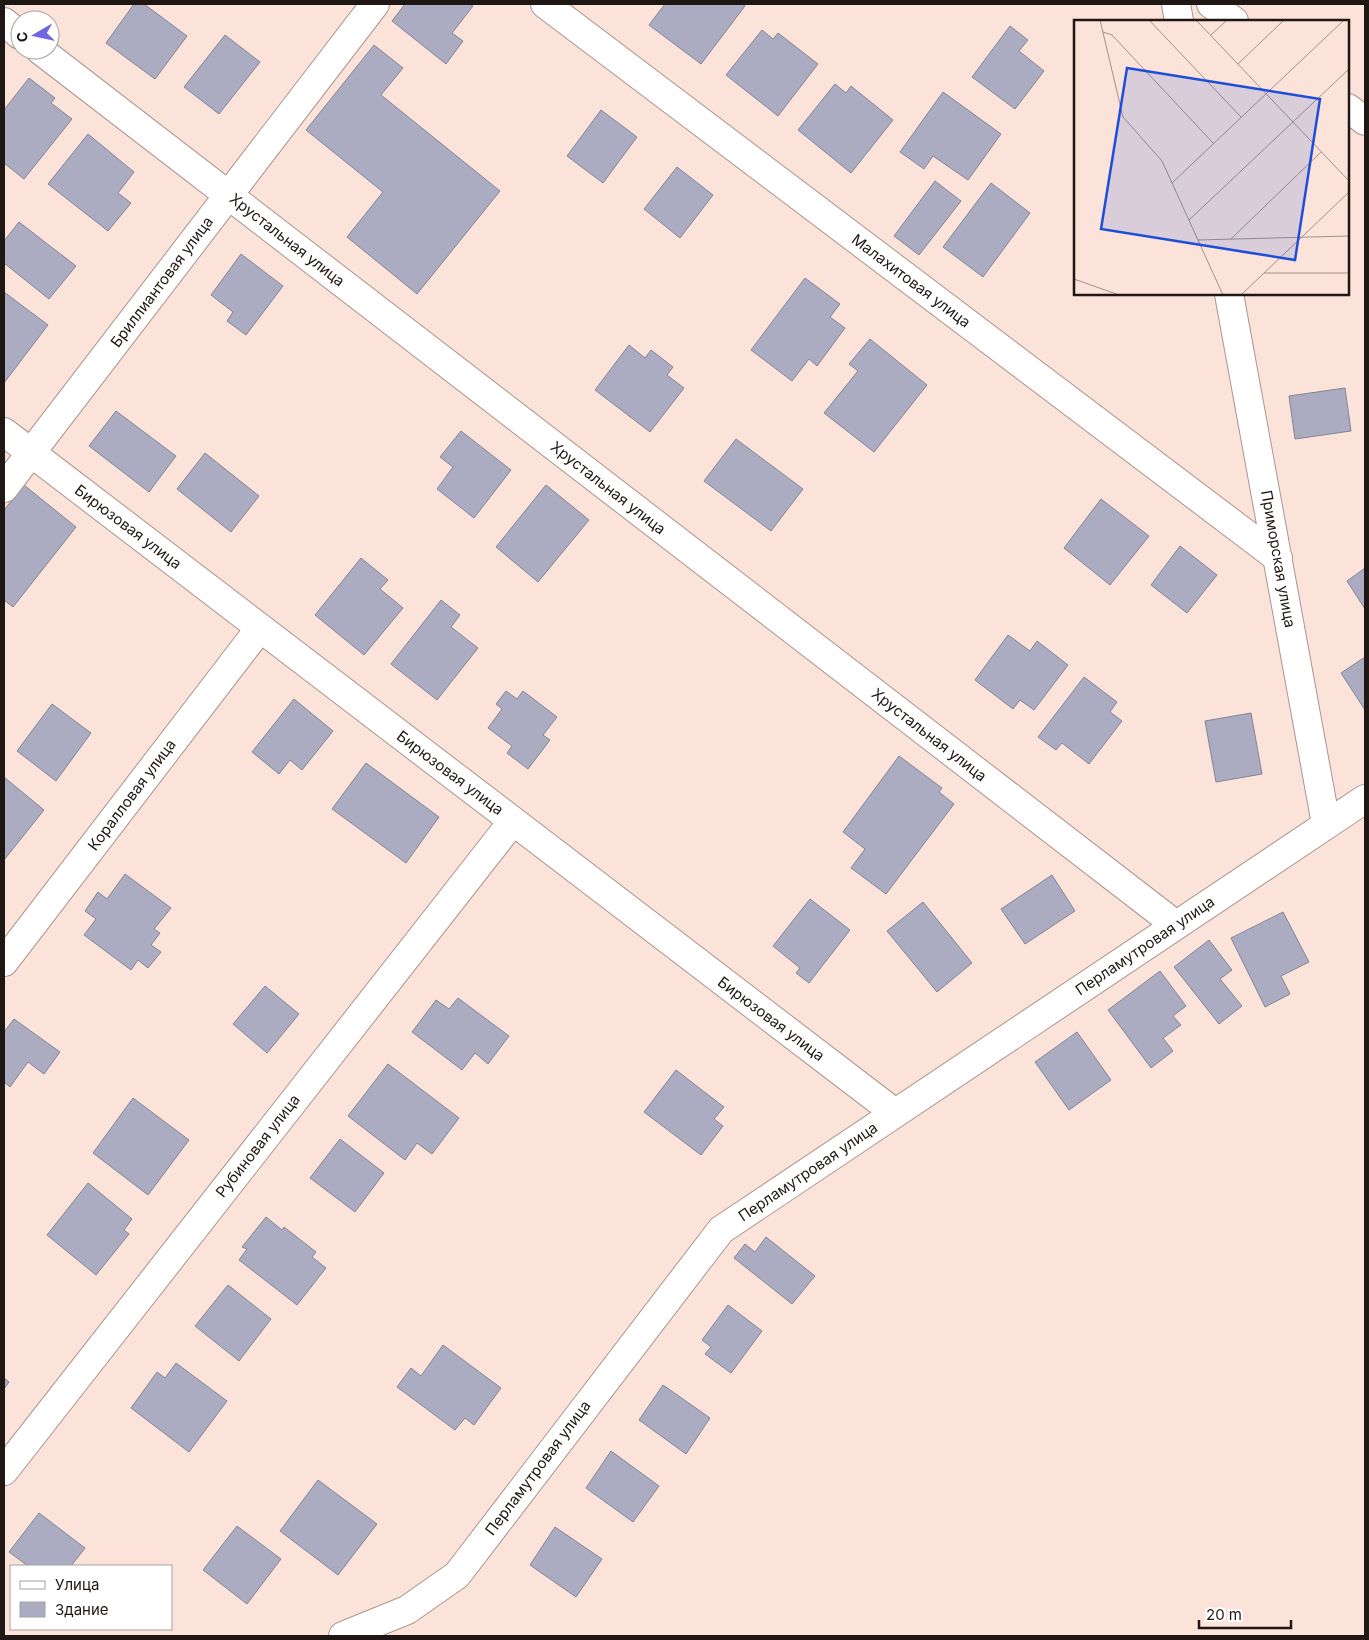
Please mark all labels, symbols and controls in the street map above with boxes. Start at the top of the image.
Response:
north arrow [10,10,60,60]
inset map [1074,20,1349,295]
text: С [12,31,31,44]
street label: Хрустальная улица [226,189,349,290]
street label: Бриллиантовая улица [106,213,217,351]
street label: Малахитовая улица [848,230,974,331]
street label: Хрустальная улица [547,437,670,538]
street label: Бирюзовая улица [71,480,185,573]
street label: Приморская улица [1257,489,1300,629]
street label: Хрустальная улица [868,684,991,785]
street label: Бирюзовая улица [393,726,507,819]
street label: Коралловая улица [84,735,180,854]
street label: Перламутровая улица [1072,892,1218,999]
street label: Бирюзовая улица [714,972,828,1065]
street label: Рубиновая улица [211,1090,304,1201]
street label: Перламутровая улица [735,1118,881,1225]
street label: Перламутровая улица [481,1397,594,1539]
legend [10,1565,172,1630]
text: Улица [55,1575,99,1594]
scale bar [1199,1598,1292,1630]
text: Здание [55,1600,109,1619]
text: 20 m [1206,1605,1242,1624]

